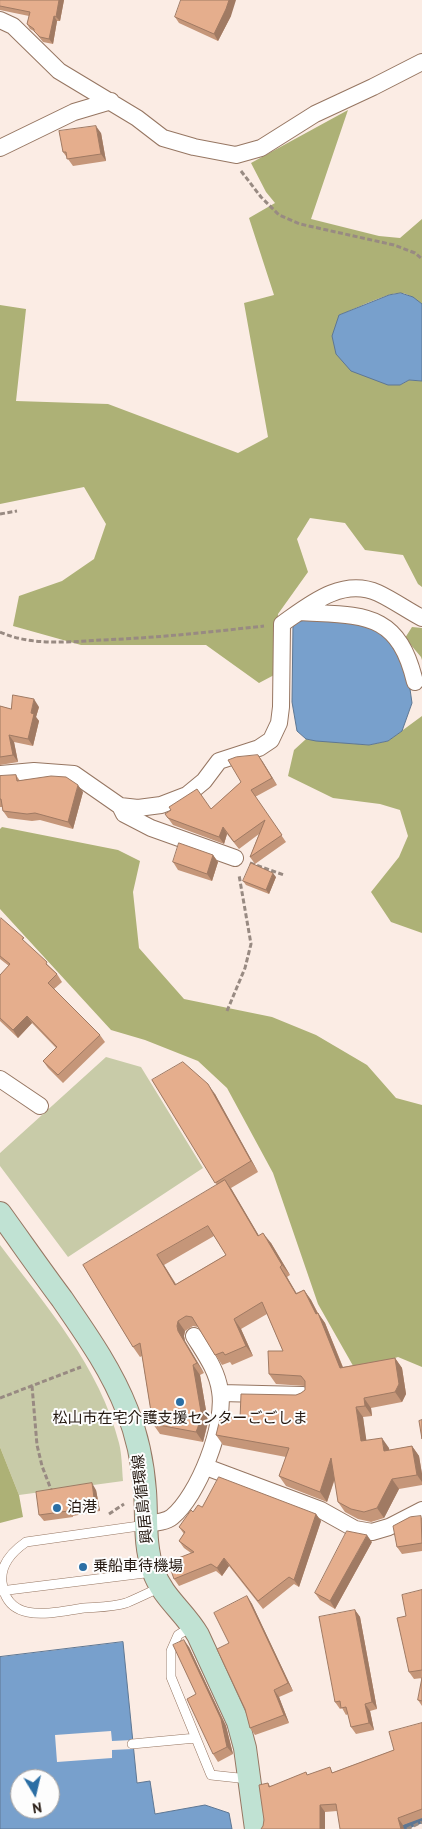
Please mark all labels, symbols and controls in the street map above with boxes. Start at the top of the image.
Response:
marker: 松山市在宅介護支援センターごごしま [174,1396,186,1408]
place label: 松山市在宅介護支援センターごごしま [53,1410,307,1428]
street label: 興居島循環線 [129,1453,157,1545]
place label: 泊港 [67,1499,97,1517]
marker: 泊港 [51,1502,63,1514]
place label: 乗船車待機場 [93,1558,183,1576]
marker: 乗船車待機場 [77,1561,89,1573]
north arrow [10,1769,60,1819]
text: N [31,1798,43,1817]

